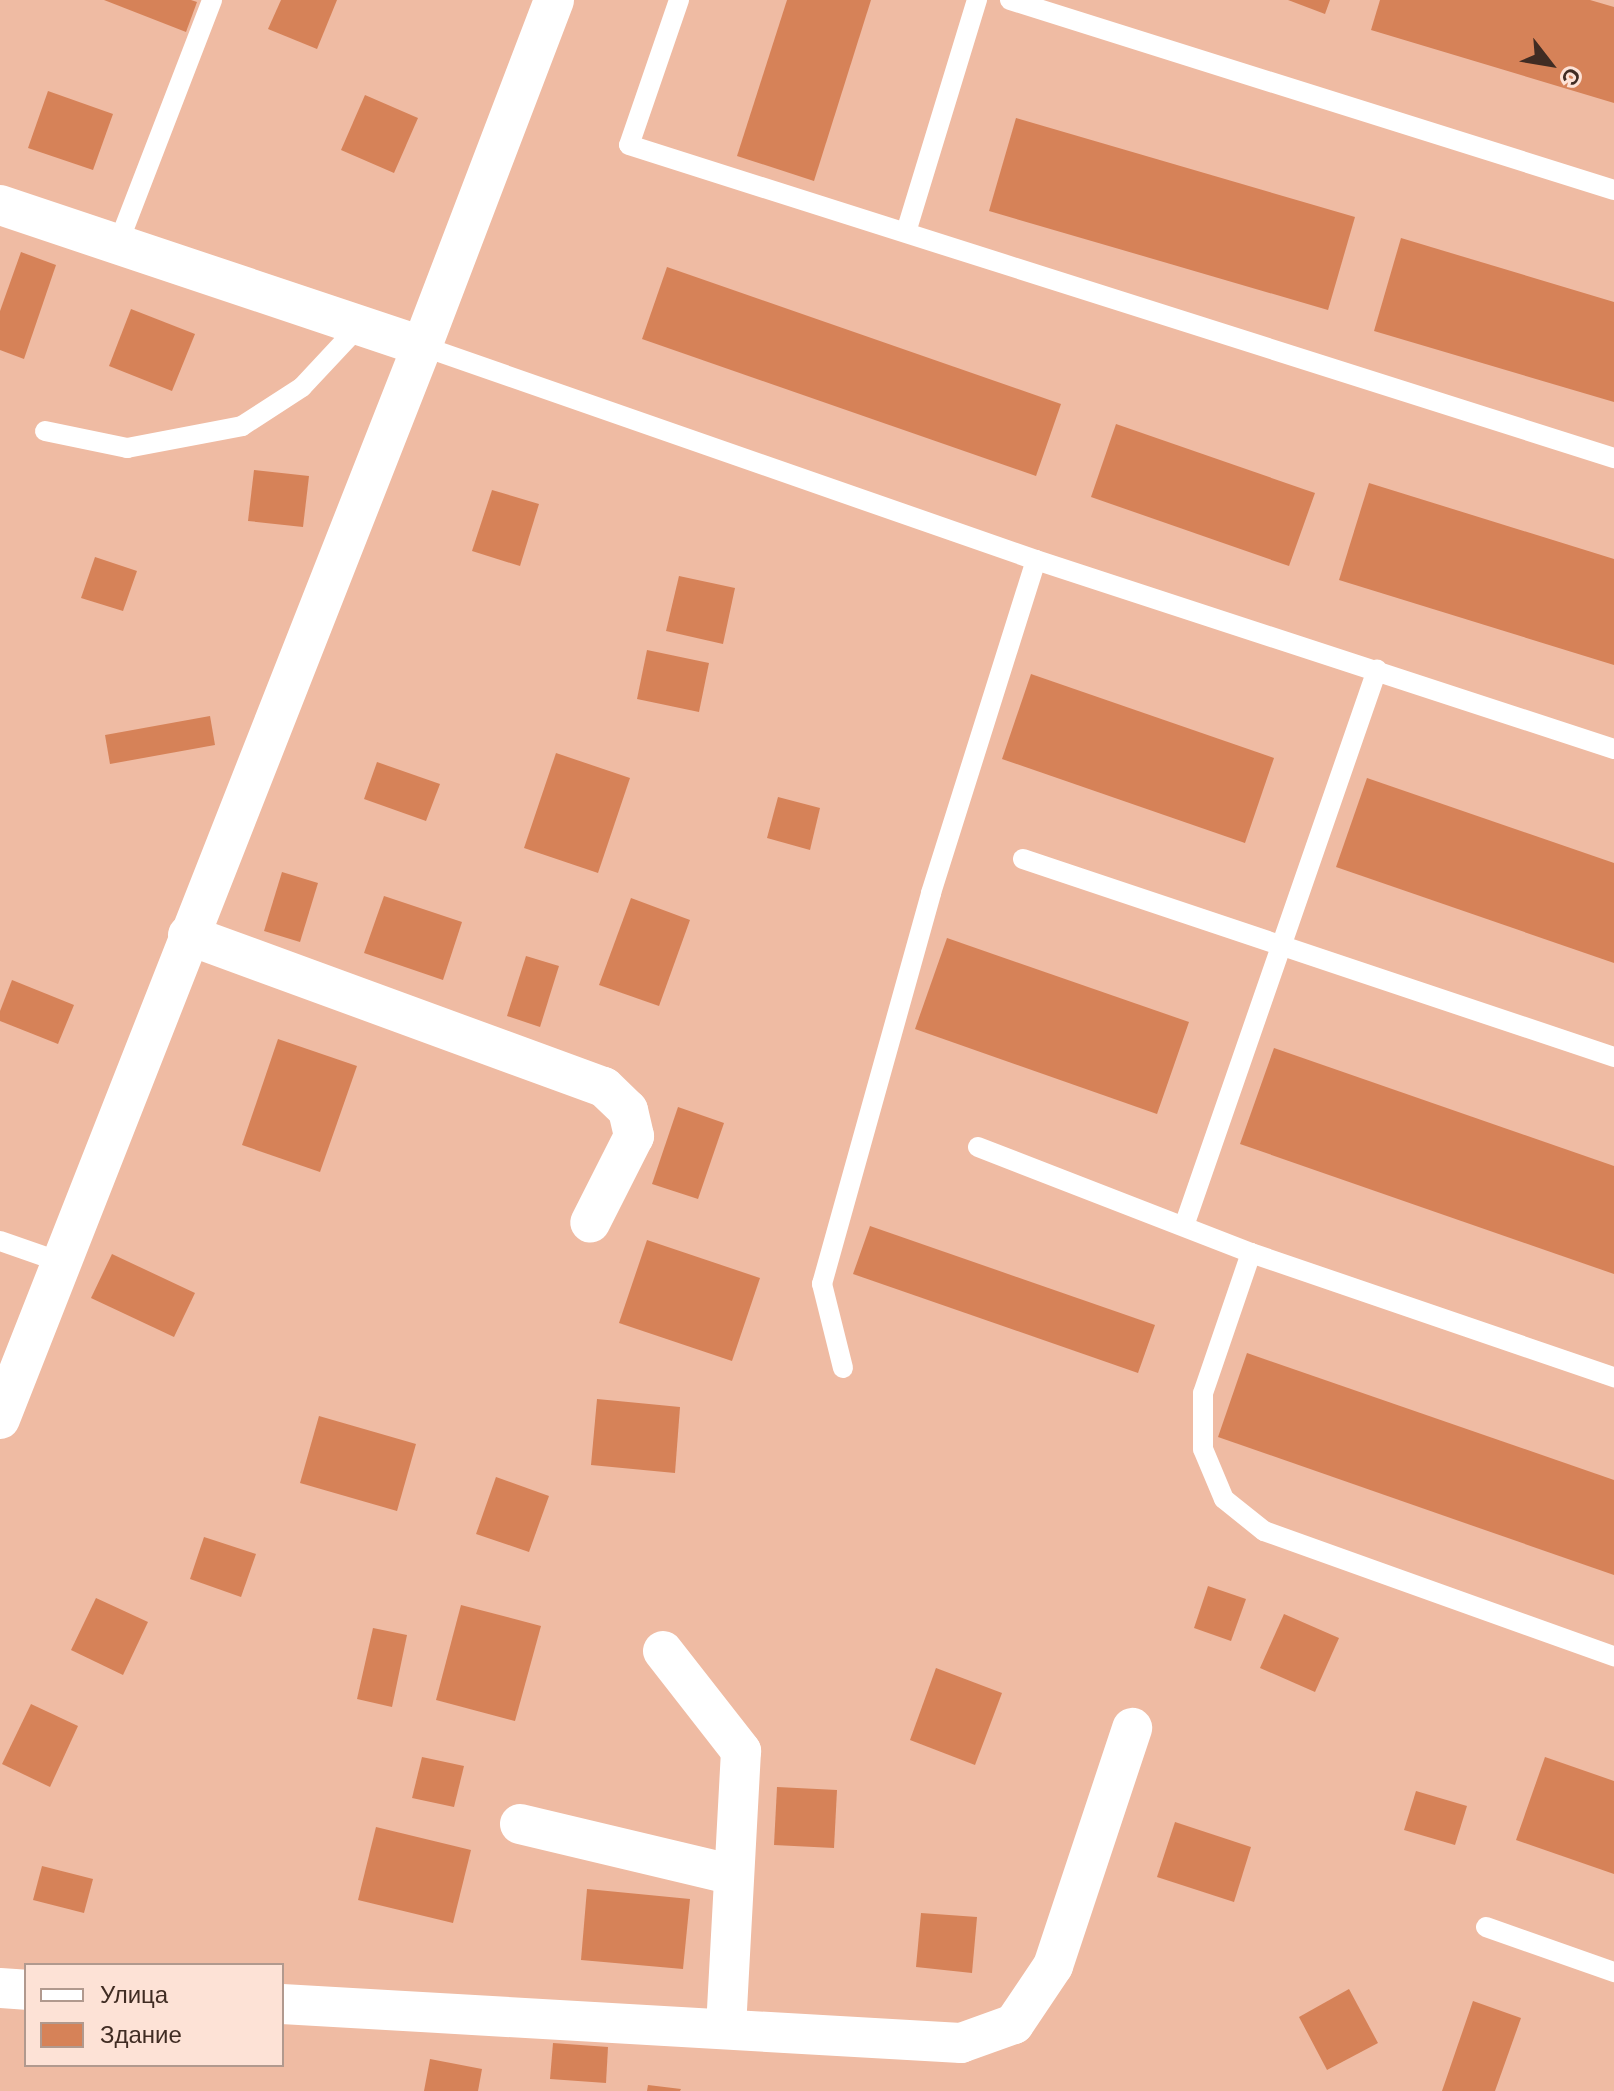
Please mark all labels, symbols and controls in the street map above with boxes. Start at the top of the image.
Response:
north arrow [1510,24,1590,104]
text: С [1556,63,1586,90]
legend [24,1963,284,2067]
text: Улица [100,1981,168,2008]
text: Здание [100,2021,182,2048]

